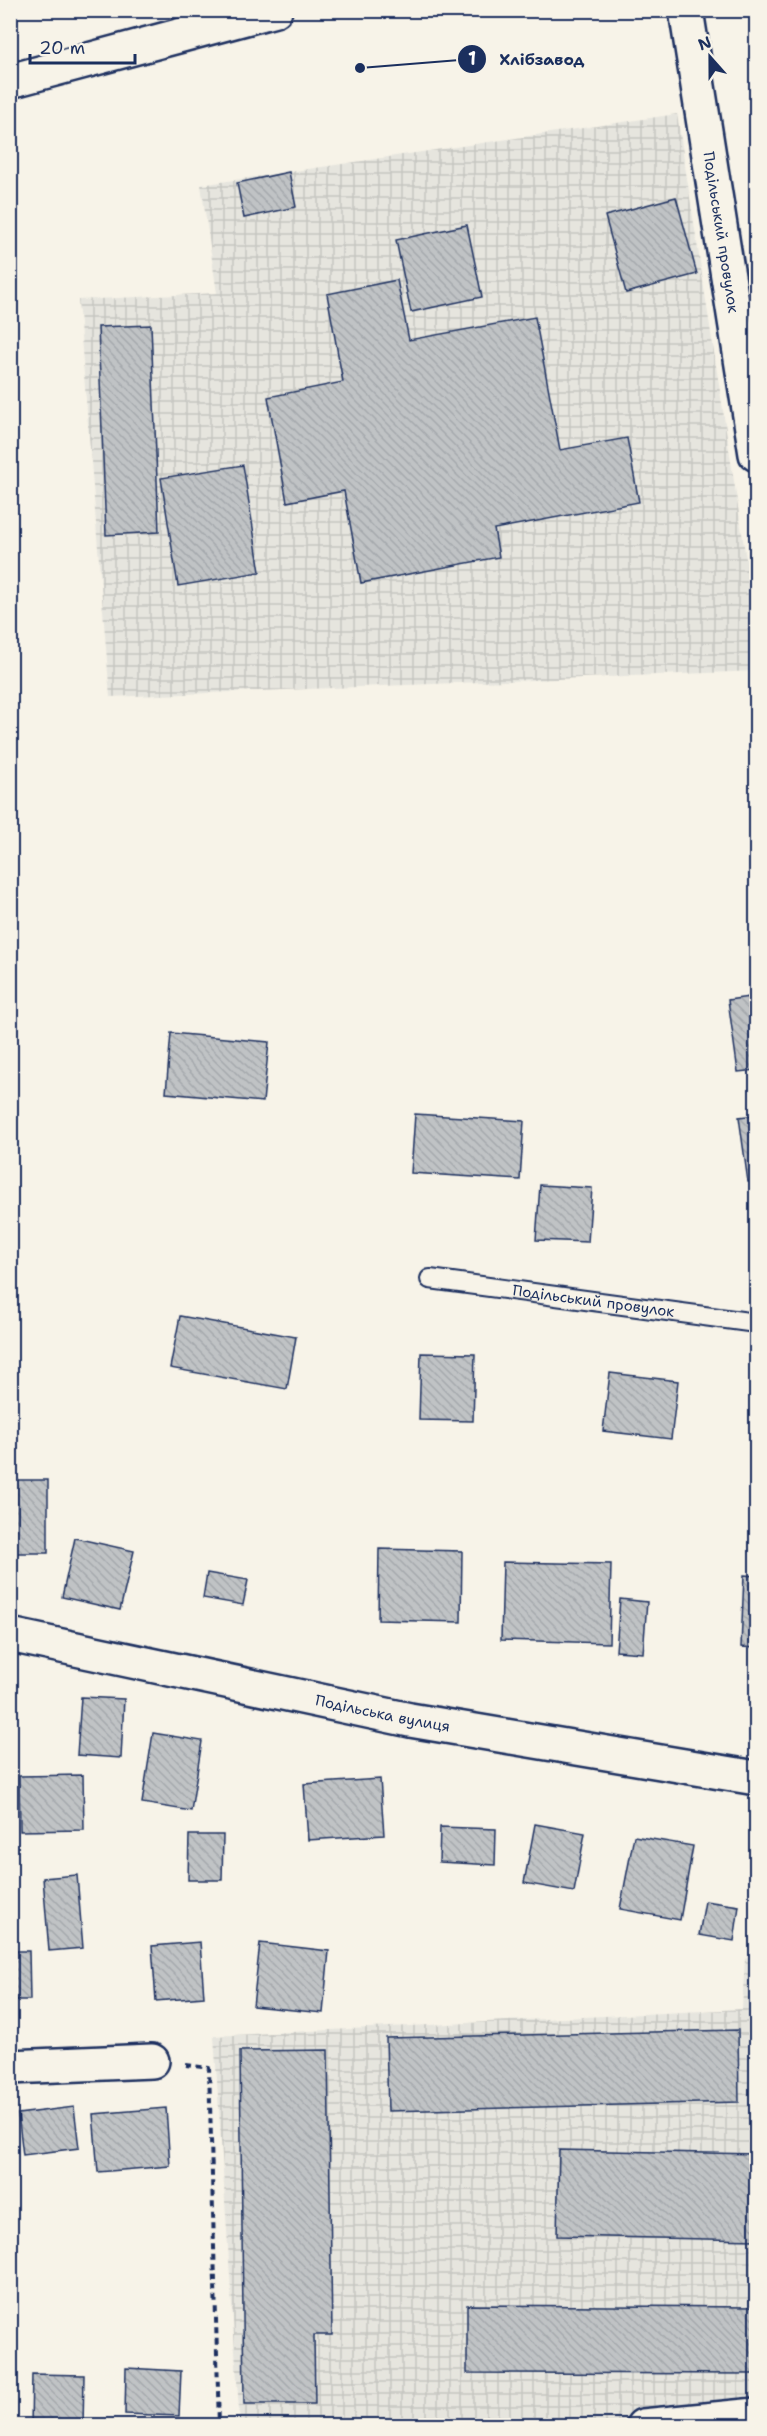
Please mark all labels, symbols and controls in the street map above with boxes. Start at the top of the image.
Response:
scale bar [30,27,135,65]
north arrow [680,27,740,87]
text: N [695,31,714,56]
text: 20 m [39,36,85,60]
callout: Хлібзавод [457,42,596,76]
text: 1 [468,47,476,71]
text: Хлібзавод [499,49,585,70]
street label: Подільський провулок [698,150,744,314]
street label: Подільський провулок [511,1280,676,1322]
street label: Подільська вулиця [314,1690,452,1737]

